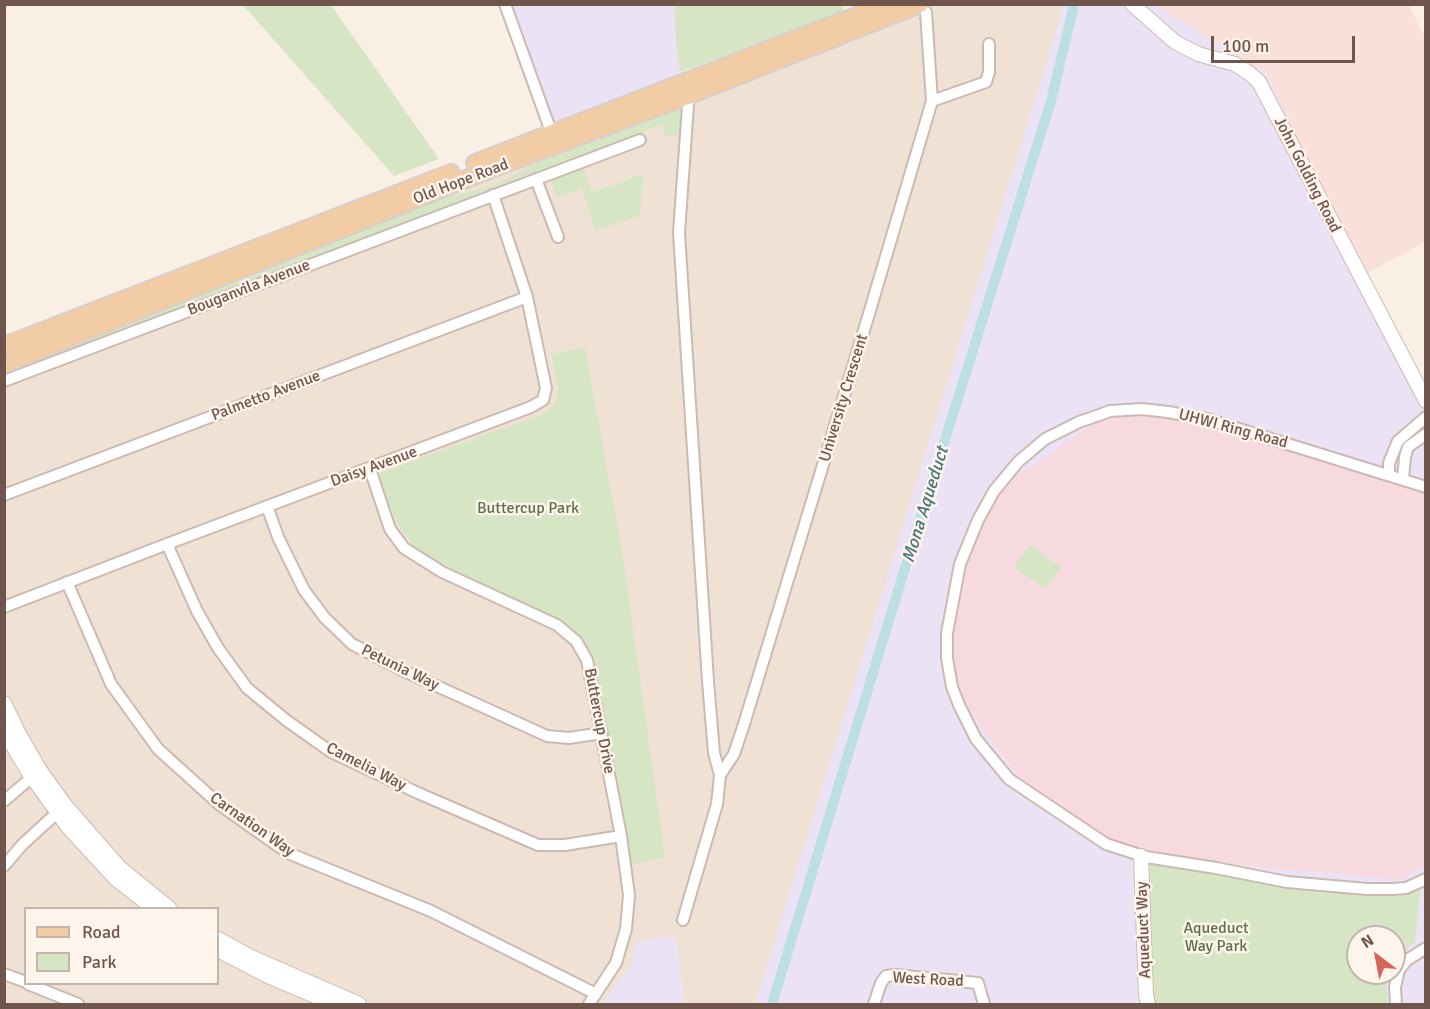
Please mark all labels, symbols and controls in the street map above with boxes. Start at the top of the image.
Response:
scale bar [1214,24,1358,62]
text: 100 m [1222,35,1269,57]
street label: John Golding Road [1270,114,1344,236]
street label: Old Hope Road [411,155,511,209]
street label: Bouganvila Avenue [185,256,313,320]
street label: University Crescent [815,332,873,464]
street label: Palmetto Avenue [209,366,323,426]
street label: UHWI Ring Road [1176,405,1290,453]
street label: Daisy Avenue [328,442,420,492]
water label: Mona Aqueduct [898,444,954,566]
park label: Buttercup Park [477,499,579,519]
street label: Petunia Way [358,641,442,695]
street label: Buttercup Drive [579,667,619,775]
street label: Camelia Way [323,739,409,795]
street label: Carnation Way [206,789,298,861]
street label: Aqueduct Way [1133,881,1155,979]
legend [24,907,219,985]
park label: Aqueduct Way Park [1183,919,1249,957]
text: Road [82,921,121,943]
north arrow [1346,925,1406,985]
text: N [1357,930,1378,953]
text: Park [82,951,117,973]
street label: West Road [892,969,964,991]

